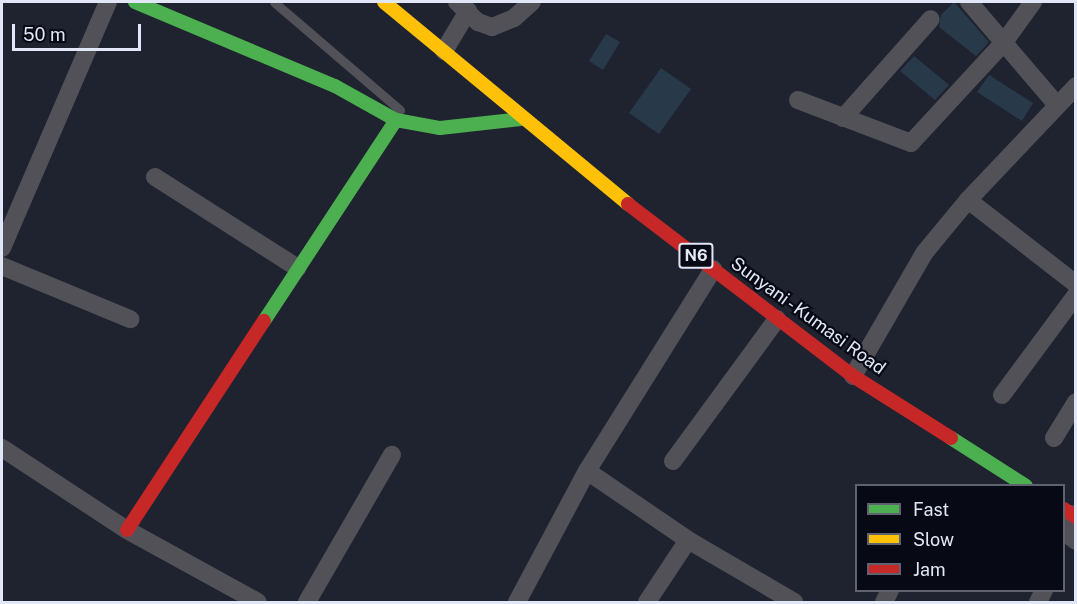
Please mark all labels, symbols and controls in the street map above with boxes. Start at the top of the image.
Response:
scale bar [15,12,144,50]
text: 50 m [23,24,66,45]
road number: N6 [678,243,714,269]
street label: Sunyani - Kumasi Road [724,251,892,381]
legend [855,484,1065,592]
text: Fast [913,499,949,520]
text: Slow [913,529,954,550]
text: Jam [913,559,946,580]

